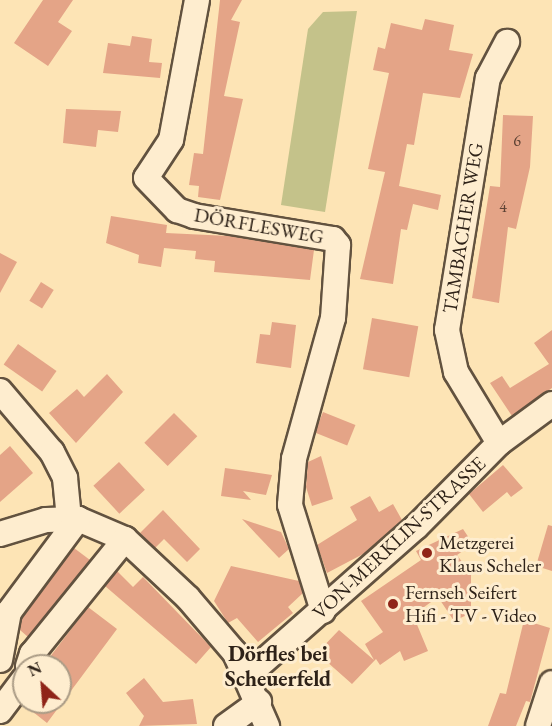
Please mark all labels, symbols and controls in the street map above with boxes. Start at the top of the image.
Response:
house number: 6 [513,131,521,151]
street label: TAMBACHER WEG [438,141,488,315]
house number: 4 [499,197,507,217]
street label: DÖRFLESWEG [192,203,326,249]
street label: VON-MERKLIN-STRASSE [308,452,490,624]
place label: Metzgerei Klaus Scheler [439,530,541,577]
marker: Metzgerei Klaus Scheler [420,546,434,560]
place label: Fernseh Seifert Hifi - TV - Video [405,580,537,627]
marker: Fernseh Seifert Hifi - TV - Video [386,597,400,611]
district label: Dörfles bei Scheuerfeld [225,640,331,692]
north arrow [12,654,72,714]
text: N [24,657,45,681]

